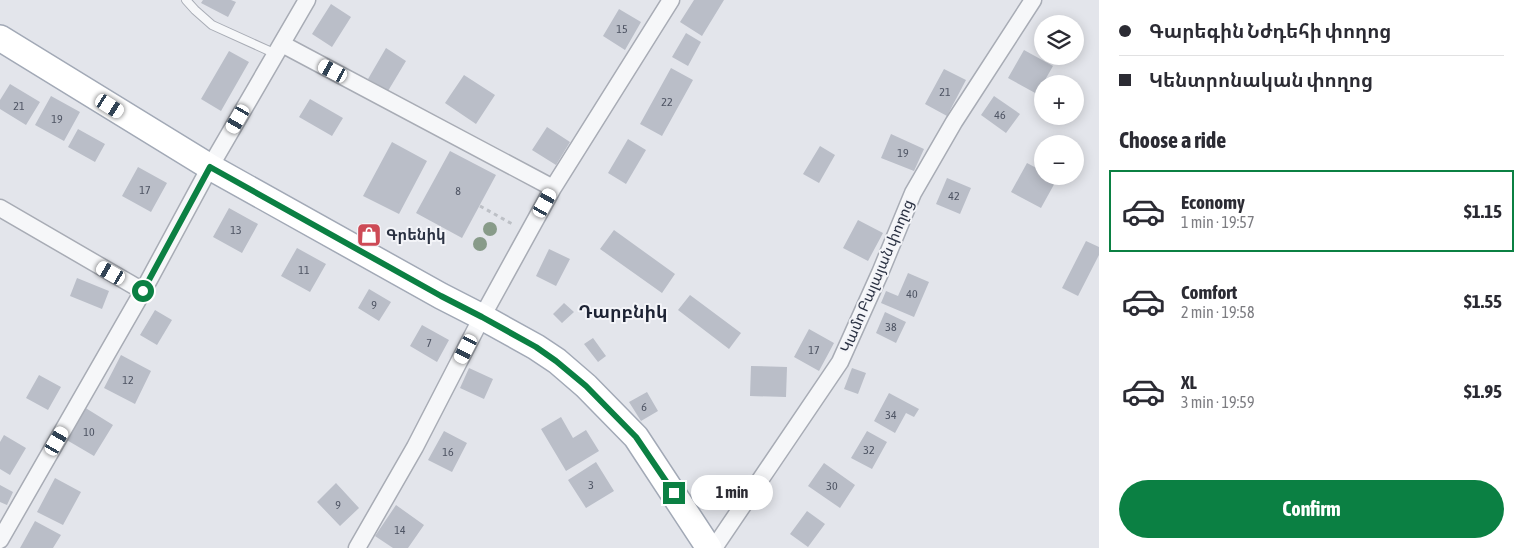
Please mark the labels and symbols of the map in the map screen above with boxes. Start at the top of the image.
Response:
house number: 15 [616,22,628,36]
car [316,57,349,85]
house number: 21 [939,85,951,99]
car [93,92,126,120]
house number: 22 [661,95,673,109]
house number: 21 [13,99,25,113]
car [224,102,251,136]
house number: 46 [994,108,1006,122]
house number: 19 [51,112,63,126]
house number: 19 [897,146,909,160]
house number: 17 [139,183,151,197]
house number: 8 [455,184,461,198]
car [531,186,558,220]
house number: 42 [948,189,960,203]
street label: Կամո Բալայան փողոց [837,197,917,355]
shop icon: Գրենիկ [356,222,382,248]
house number: 13 [230,223,242,237]
place label: Գրենիկ [386,226,446,244]
car [94,259,127,287]
house number: 11 [298,263,310,277]
route start [132,280,154,302]
house number: 40 [906,287,918,301]
house number: 9 [371,298,377,312]
district label: Դարբնիկ [578,301,668,322]
house number: 38 [885,320,897,334]
car [452,332,479,366]
house number: 7 [426,336,432,350]
house number: 17 [808,343,820,357]
house number: 12 [122,373,134,387]
house number: 6 [641,400,647,414]
house number: 34 [885,408,897,422]
car [43,424,70,458]
house number: 10 [83,425,95,439]
house number: 32 [863,443,875,457]
house number: 16 [442,445,454,459]
callout: 1 min [692,476,774,510]
house number: 3 [588,478,594,492]
house number: 30 [826,479,838,493]
route end [663,482,685,504]
house number: 9 [335,498,341,512]
house number: 14 [394,523,406,537]

